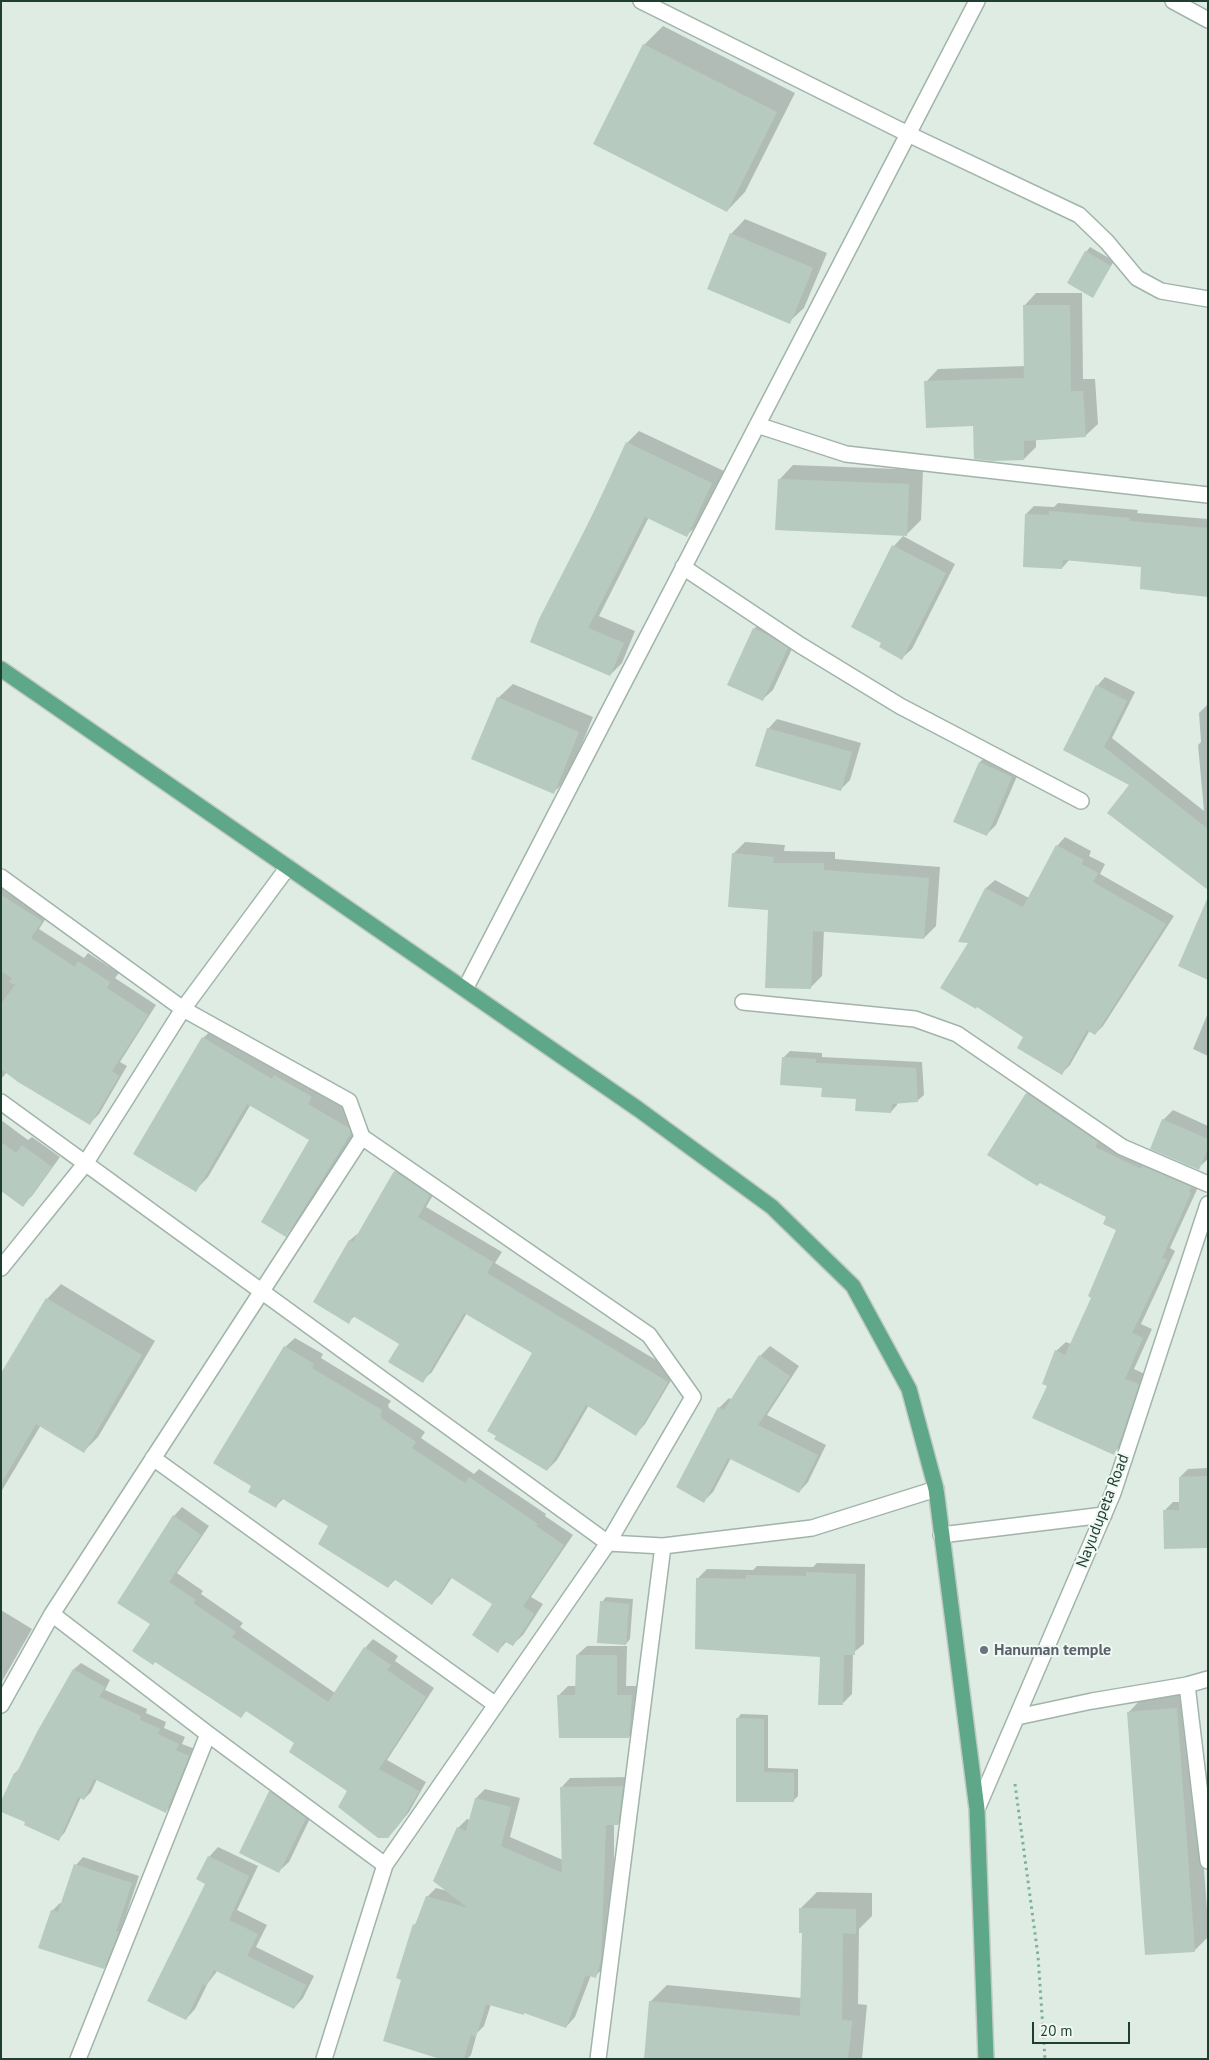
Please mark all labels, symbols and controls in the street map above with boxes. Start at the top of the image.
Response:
street label: Nayudupeta Road [1072,1451,1134,1571]
place label: Hanuman temple [994,1640,1111,1660]
marker: Hanuman temple [978,1644,990,1656]
scale bar [1034,2012,1132,2044]
text: 20 m [1040,2021,1073,2040]

